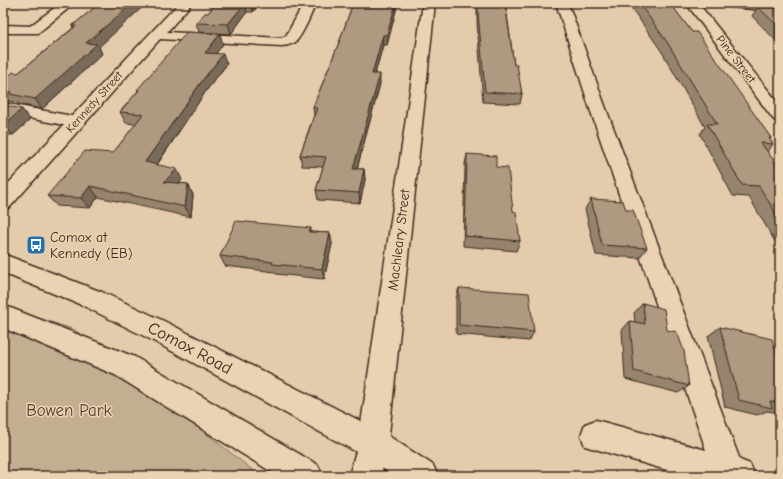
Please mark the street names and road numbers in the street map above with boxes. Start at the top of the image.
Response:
street label: Pine Street [713,33,759,86]
street label: Kennedy Street [63,68,126,136]
street label: Machleary Street [384,187,414,292]
street label: Comox Road [145,318,235,378]

